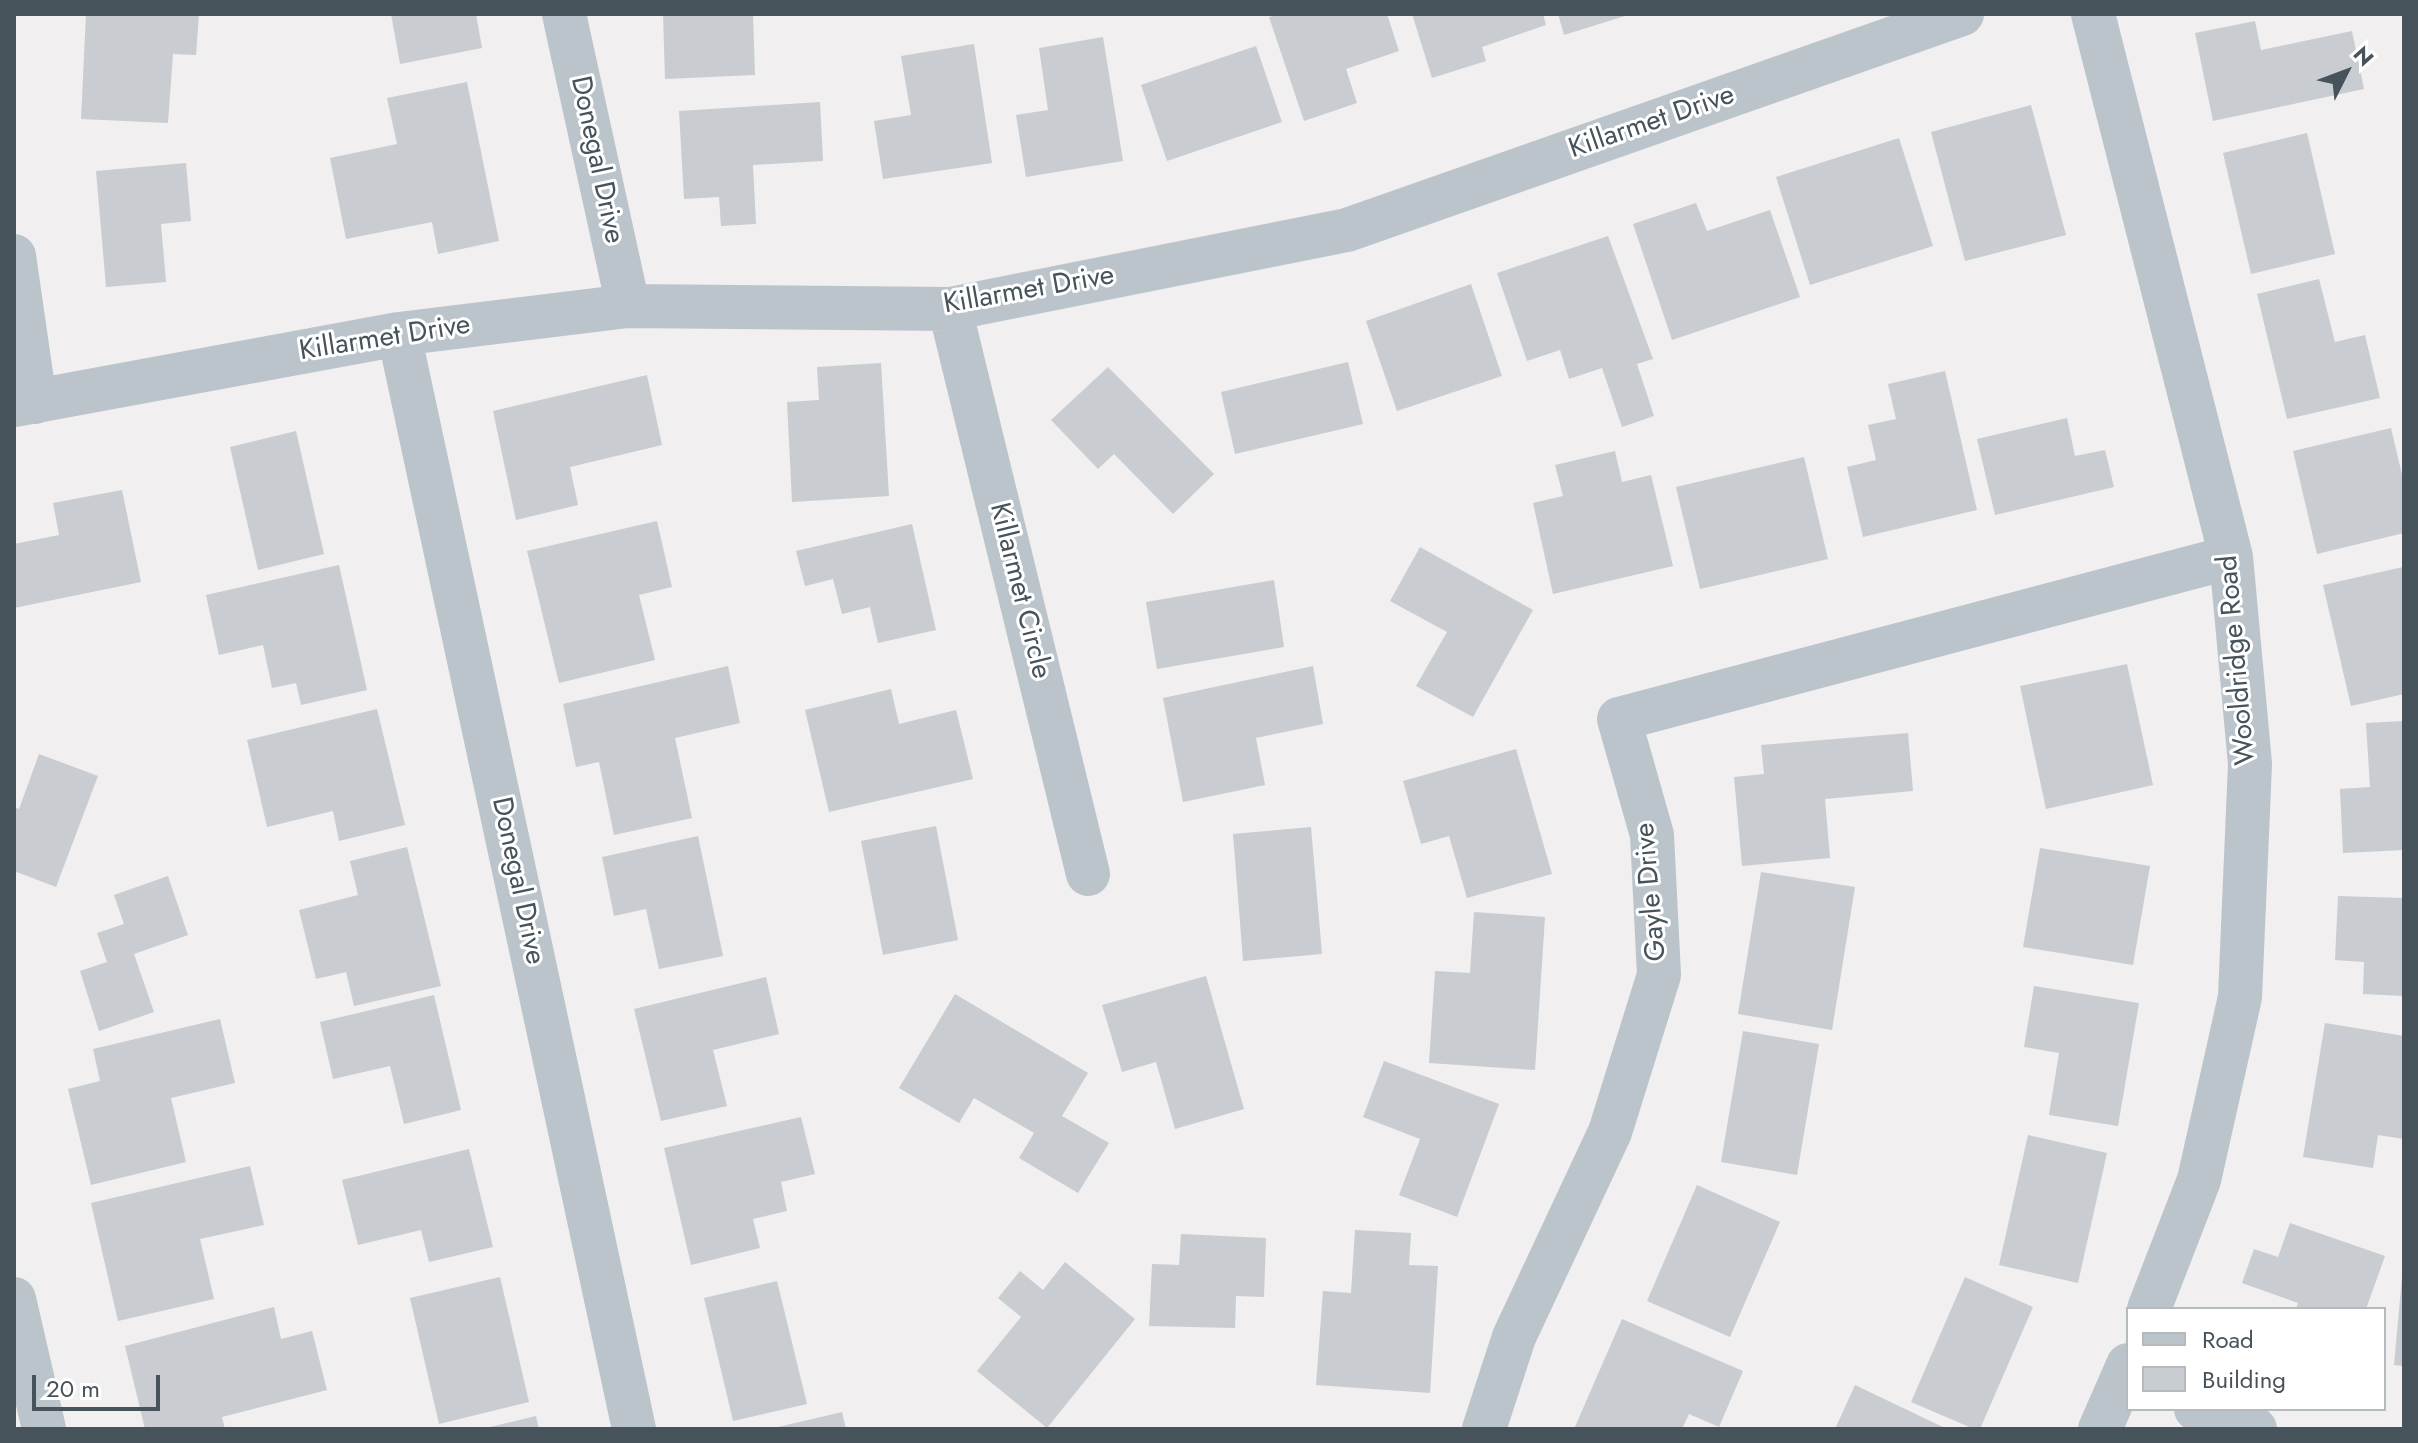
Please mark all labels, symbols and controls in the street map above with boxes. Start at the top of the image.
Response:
north arrow [2306,32,2386,112]
text: N [2346,39,2382,73]
street label: Donegal Drive [562,73,630,247]
street label: Killarmet Drive [1565,79,1739,167]
street label: Killarmet Drive [941,259,1117,323]
street label: Killarmet Drive [297,309,473,369]
street label: Killarmet Circle [981,499,1057,683]
street label: Wooldridge Road [2212,554,2264,766]
street label: Donegal Drive [483,794,551,968]
street label: Gayle Drive [1629,821,1675,963]
legend [2126,1307,2386,1411]
text: Road [2202,1322,2254,1357]
scale bar [36,1359,164,1409]
text: Building [2202,1362,2286,1397]
text: 20 m [46,1371,100,1406]

